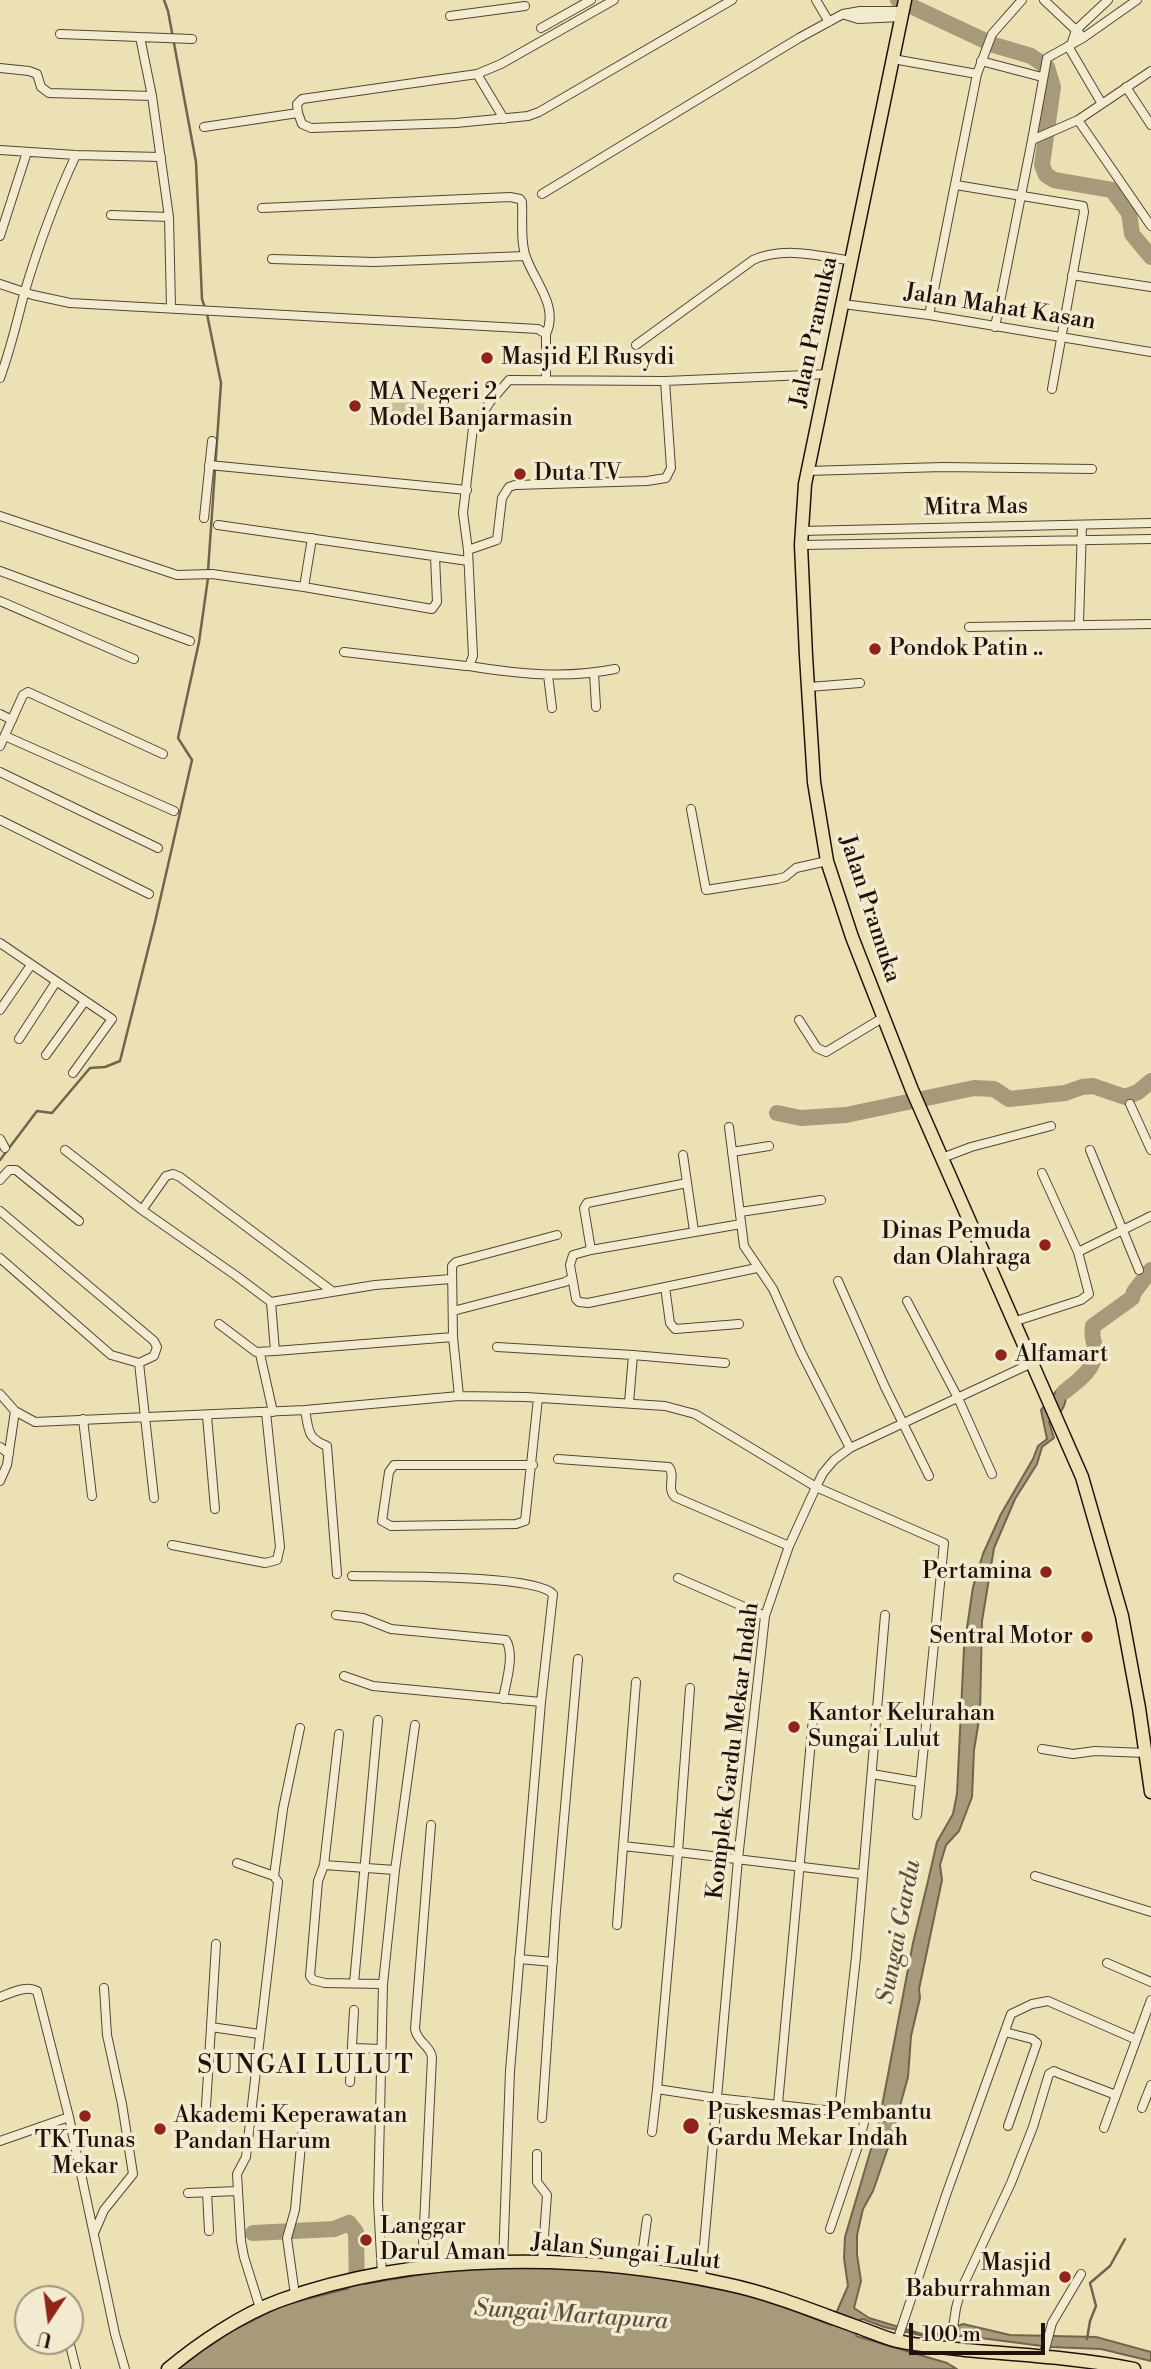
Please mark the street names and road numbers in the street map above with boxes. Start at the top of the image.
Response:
street label: Jalan Pramuka [786,254,844,410]
street label: Jalan Mahat Kasan [902,279,1098,337]
street label: Mitra Mas [924,493,1028,523]
street label: Jalan Pramuka [832,832,906,986]
street label: Komplek Gardu Mekar Indah [702,1601,766,1901]
street label: Jalan Sungai Lulut [530,2229,722,2277]

